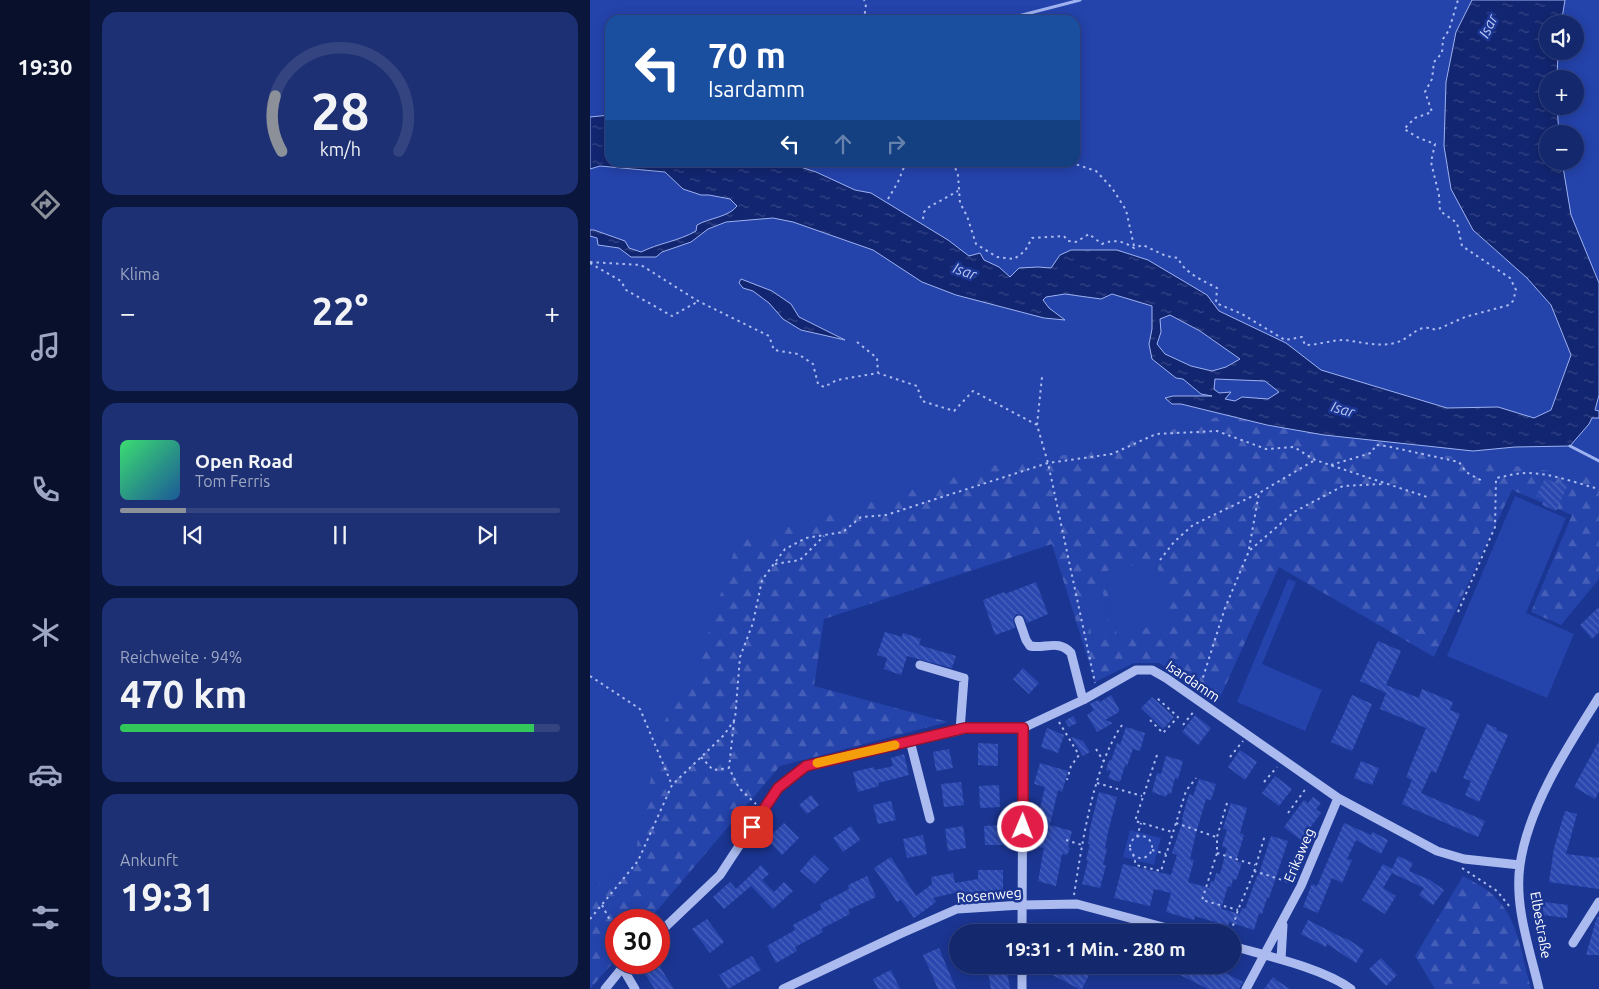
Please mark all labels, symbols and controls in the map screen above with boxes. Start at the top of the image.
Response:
water label: Isar [1475,10,1501,40]
map controls [1539,15,1584,170]
button: sound [1539,15,1584,60]
icon: left [625,35,690,100]
text: 70 m [708,35,786,75]
text: 19:30 [17,54,73,79]
button: + [1539,70,1584,115]
text: Isardamm [708,76,805,101]
text: 28 [311,82,369,140]
button: − [1539,125,1584,170]
icon: left [776,130,804,158]
icon: ahead [829,130,857,158]
icon: right [882,130,910,158]
text: km/h [319,139,361,159]
icon: directions [28,187,63,222]
water label: Isar [951,259,980,283]
text: Klima [120,265,160,283]
text: 22° [312,290,368,332]
text: − [120,297,136,328]
text: + [544,297,560,328]
icon: music [28,329,63,364]
water label: Isar [1329,398,1358,421]
text: Open Road [195,450,293,472]
icon: phone [28,472,63,507]
text: Tom Ferris [195,472,270,490]
icon: previous [179,521,207,549]
icon: pause [326,521,354,549]
icon: next [473,521,501,549]
icon: climate [28,615,63,650]
text: Reichweite · 94% [120,648,242,666]
street label: Isardamm [1163,657,1223,705]
text: 470 km [120,673,247,715]
icon: car [28,757,63,792]
position arrow [996,800,1048,852]
pin [731,806,773,848]
icon: arrive [738,813,766,841]
street label: Erikaweg [1280,825,1318,885]
text: Ankunft [120,851,178,869]
text: 19:31 [120,876,215,918]
street label: Rosenweg [956,884,1022,906]
street label: Elbestraße [1527,890,1555,960]
icon: filters [28,900,63,935]
speed limit sign: 30 [605,909,670,974]
text: 19:31 · 1 Min. · 280 m [1004,938,1186,960]

